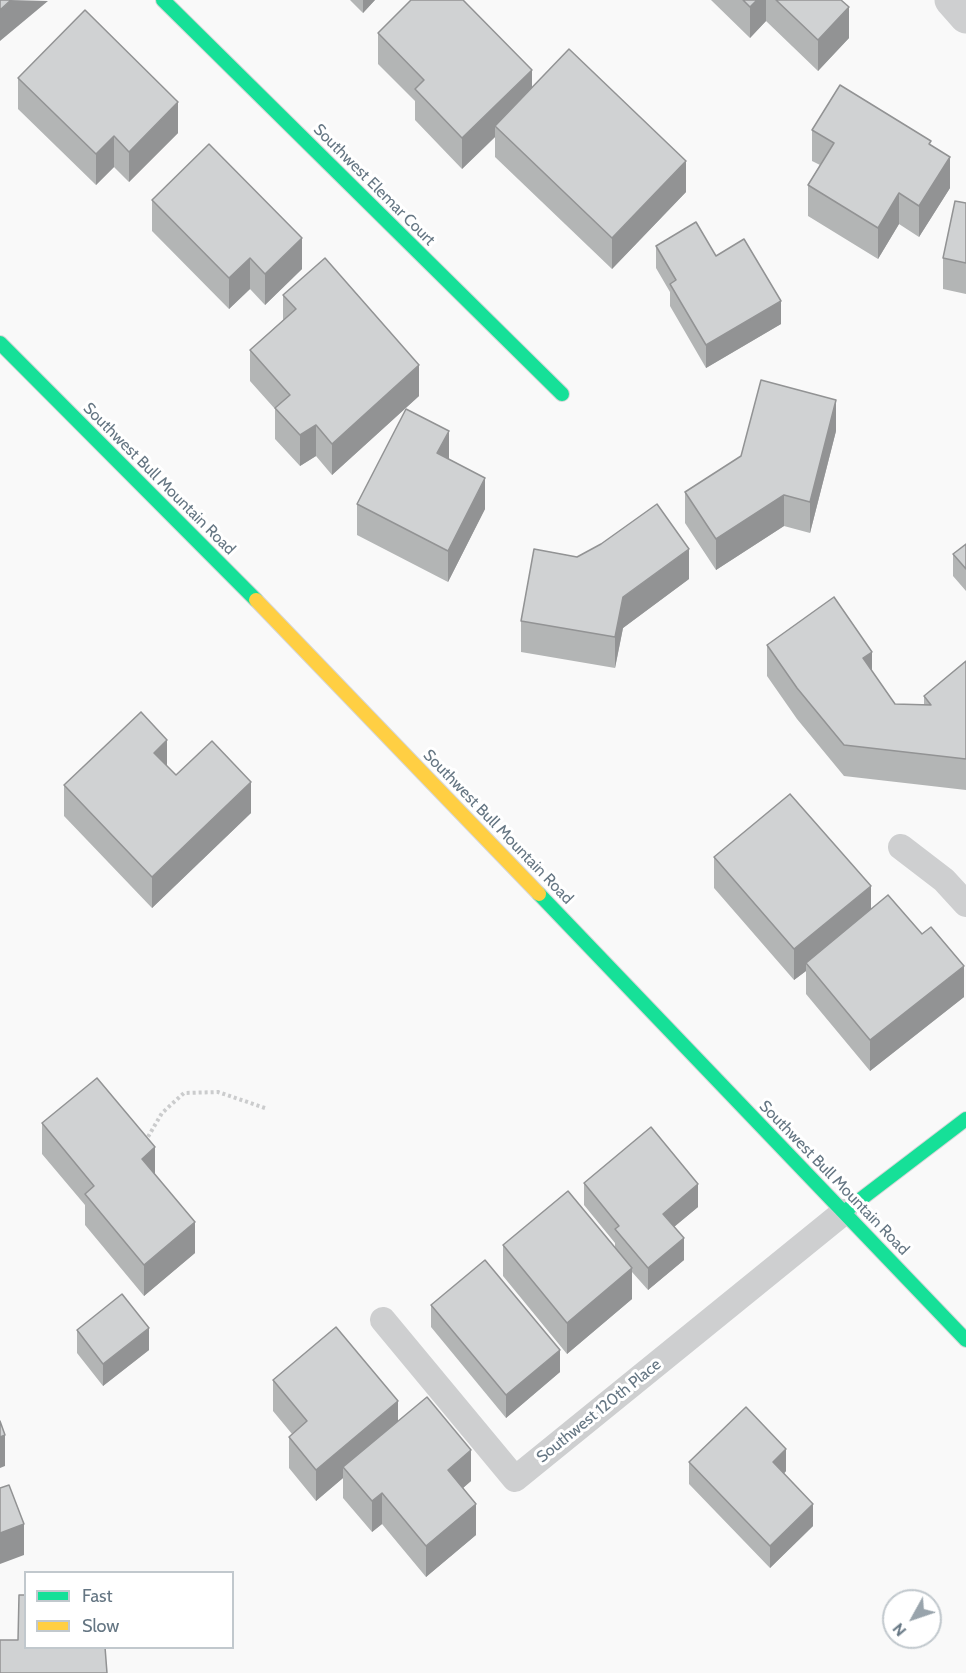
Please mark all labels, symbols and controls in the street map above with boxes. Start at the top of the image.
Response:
street label: Southwest Elemar Court [309,120,439,250]
street label: Southwest Bull Mountain Road [79,399,239,559]
street label: Southwest Bull Mountain Road [419,746,577,908]
street label: Southwest Bull Mountain Road [755,1097,913,1259]
street label: Southwest 120th Place [533,1355,665,1467]
legend [24,1571,234,1649]
text: Fast [82,1585,113,1607]
north arrow [882,1589,942,1649]
text: Slow [82,1615,119,1637]
text: N [888,1619,910,1640]

